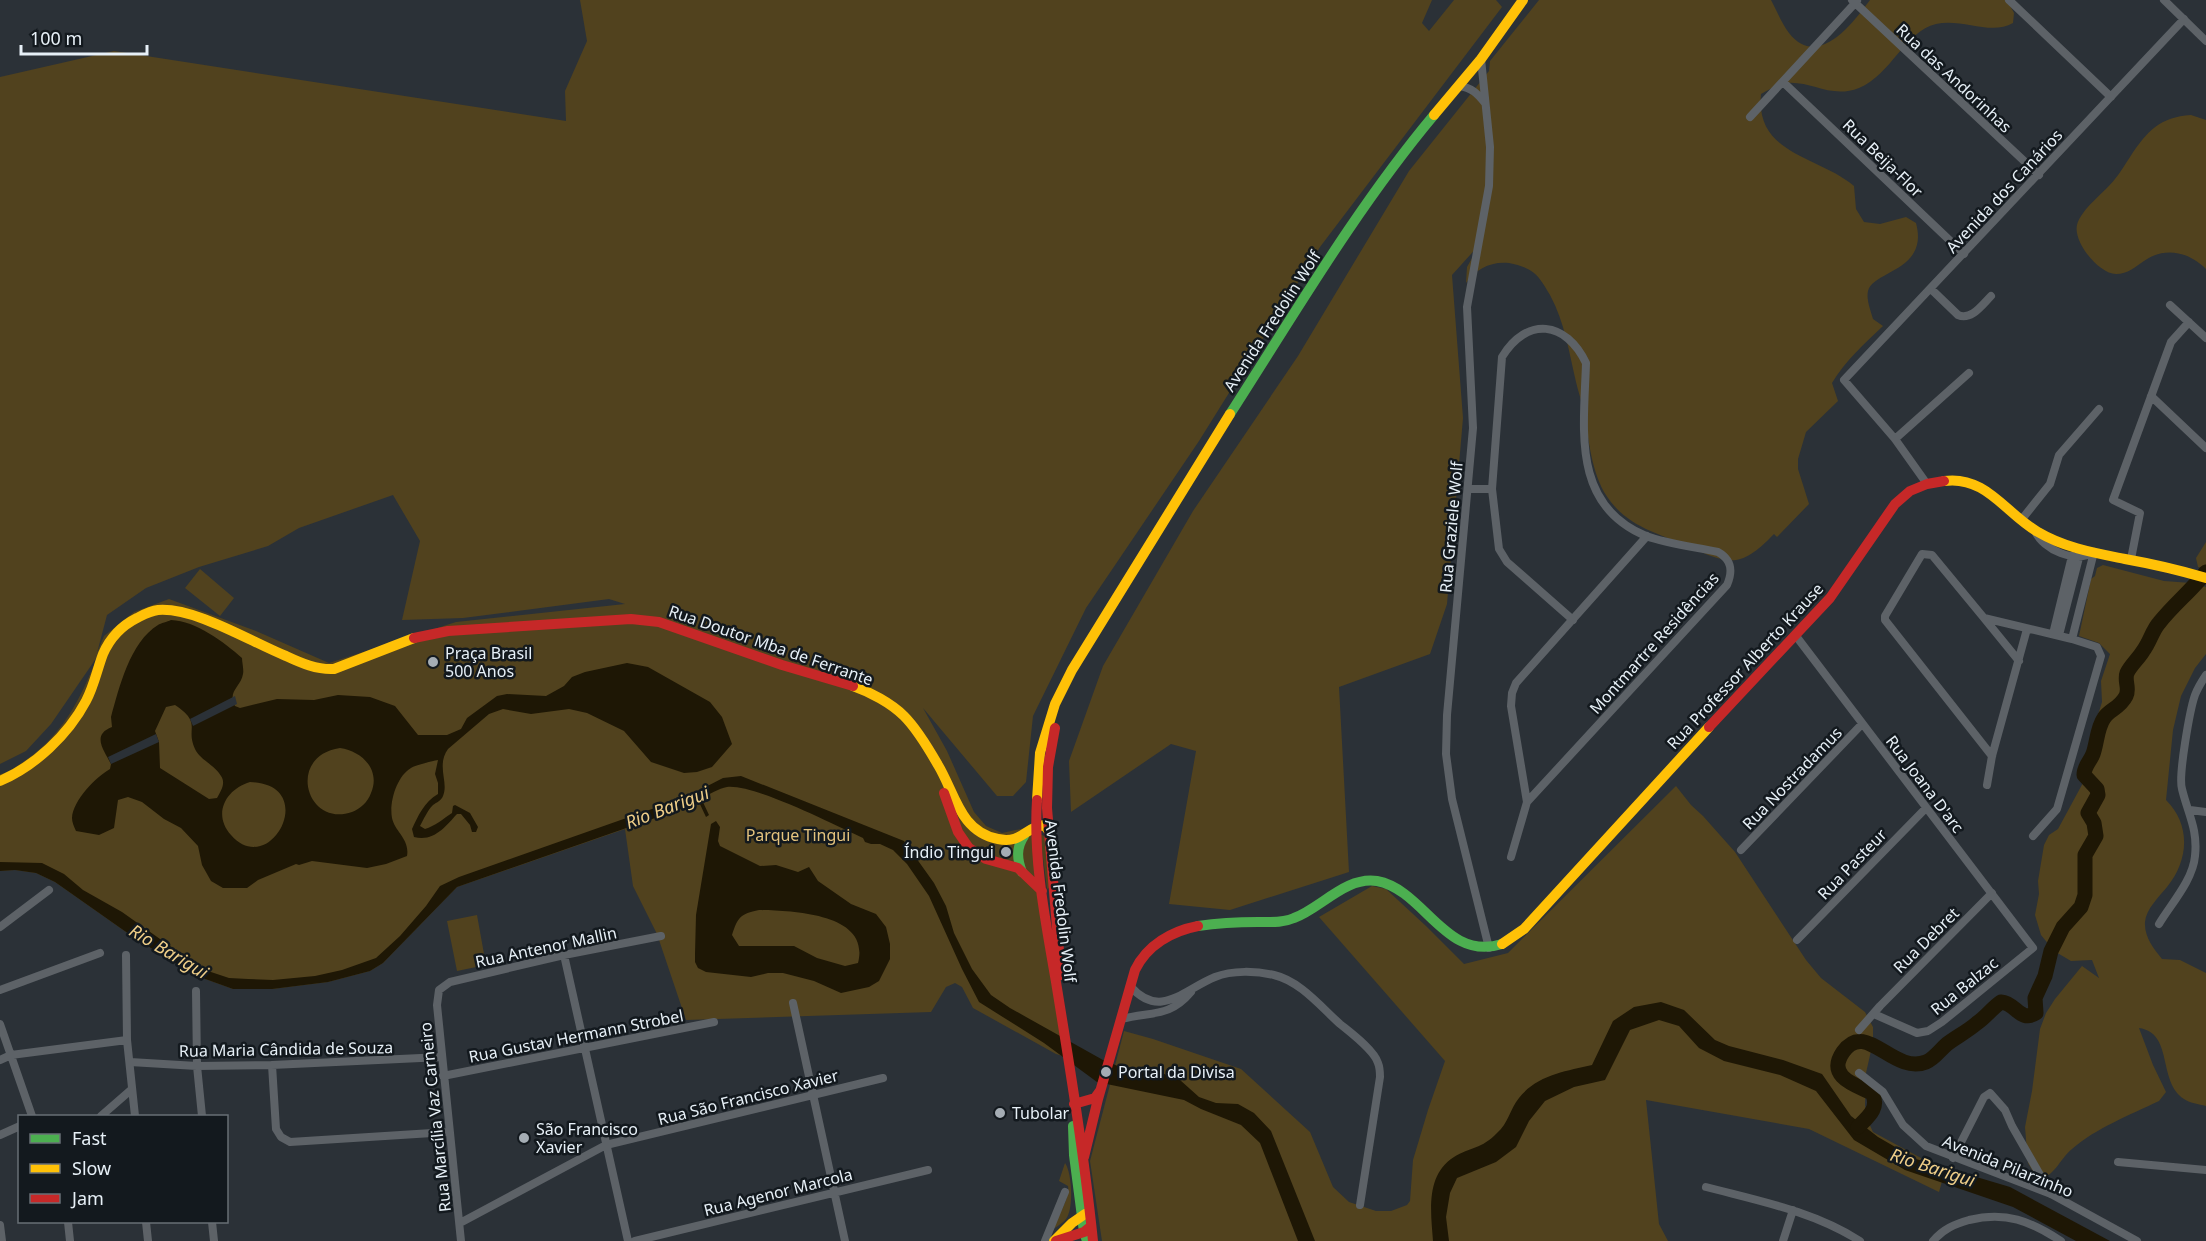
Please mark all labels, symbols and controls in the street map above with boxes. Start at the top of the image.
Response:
scale bar [21,18,147,56]
street label: Rua das Andorinhas [1891,19,2017,137]
text: 100 m [30,26,82,50]
street label: Rua Beija-Flor [1838,114,1928,202]
street label: Avenida dos Canários [1941,124,2067,258]
street label: Avenida Fredolin Wolf [1218,245,1327,396]
street label: Rua Graziele Wolf [1434,459,1468,594]
street label: Montmartre Residências [1584,567,1724,719]
street label: Rua Professor Alberto Krause [1662,578,1828,754]
street label: Rua Doutor Mba de Ferrante [666,600,876,690]
place label: Praça Brasil 500 Anos [445,642,532,682]
marker: Praça Brasil 500 Anos [426,655,440,669]
street label: Rua Nostradamus [1737,722,1847,834]
street label: Rua Joana D'arc [1881,731,1969,837]
water label: Rio Barigui [622,780,713,834]
street label: Avenida Fredolin Wolf [1040,818,1082,985]
street label: Rua Pasteur [1813,823,1892,904]
park label: Parque Tingui [746,824,850,846]
place label: Índio Tingui [904,841,994,863]
marker: Índio Tingui [999,845,1013,859]
street label: Rua Debret [1888,902,1964,978]
water label: Rio Barigui [125,918,213,984]
street label: Rua Antenor Mallin [473,921,619,973]
street label: Rua Balzac [1926,952,2003,1020]
street label: Rua Gustav Hermann Strobel [467,1004,685,1068]
street label: Rua Marcília Vaz Carneiro [414,1021,456,1213]
street label: Rua Maria Cândida de Souza [179,1036,393,1062]
place label: Portal da Divisa [1118,1061,1235,1083]
street label: Rua São Francisco Xavier [655,1064,841,1130]
marker: Portal da Divisa [1099,1065,1113,1079]
place label: Tubolar [1012,1102,1070,1124]
marker: Tubolar [993,1106,1007,1120]
legend [18,1115,228,1223]
place label: São Francisco Xavier [536,1118,638,1158]
text: Fast [72,1126,107,1150]
street label: Avenida Pilarzinho [1939,1130,2077,1202]
marker: São Francisco Xavier [517,1131,531,1145]
water label: Rio Barigui [1887,1142,1979,1192]
text: Slow [72,1156,111,1180]
street label: Rua Agenor Marcola [701,1163,855,1221]
text: Jam [70,1186,104,1210]

